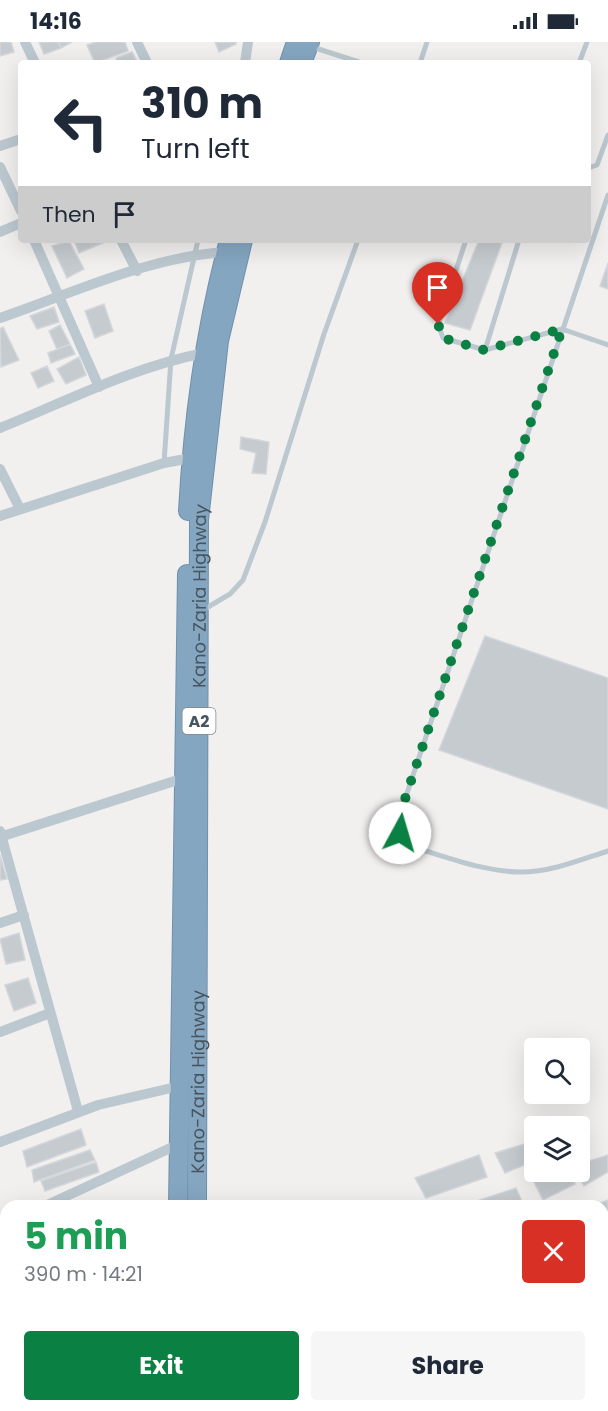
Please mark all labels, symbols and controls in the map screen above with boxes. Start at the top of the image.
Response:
text: 14:16 [30,6,82,37]
text: 310 m [141,74,263,133]
icon: left [42,84,120,162]
text: Turn left [141,130,250,167]
icon: arrive [108,198,141,231]
text: Then [42,199,96,230]
pin [412,262,463,324]
icon: arrive [421,271,454,304]
street label: Kano-Zaria Highway [186,503,213,688]
road number: A2 [182,708,216,734]
position arrow [368,801,432,865]
street label: Kano-Zaria Highway [185,990,210,1174]
map controls [524,1038,590,1182]
button: search [524,1038,590,1104]
button: layers [524,1116,590,1182]
text: 5 min [24,1211,128,1262]
button: close [522,1220,585,1283]
text: 390 m · 14:21 [24,1260,143,1288]
button: Exit [24,1331,299,1400]
button: Share [311,1331,585,1400]

